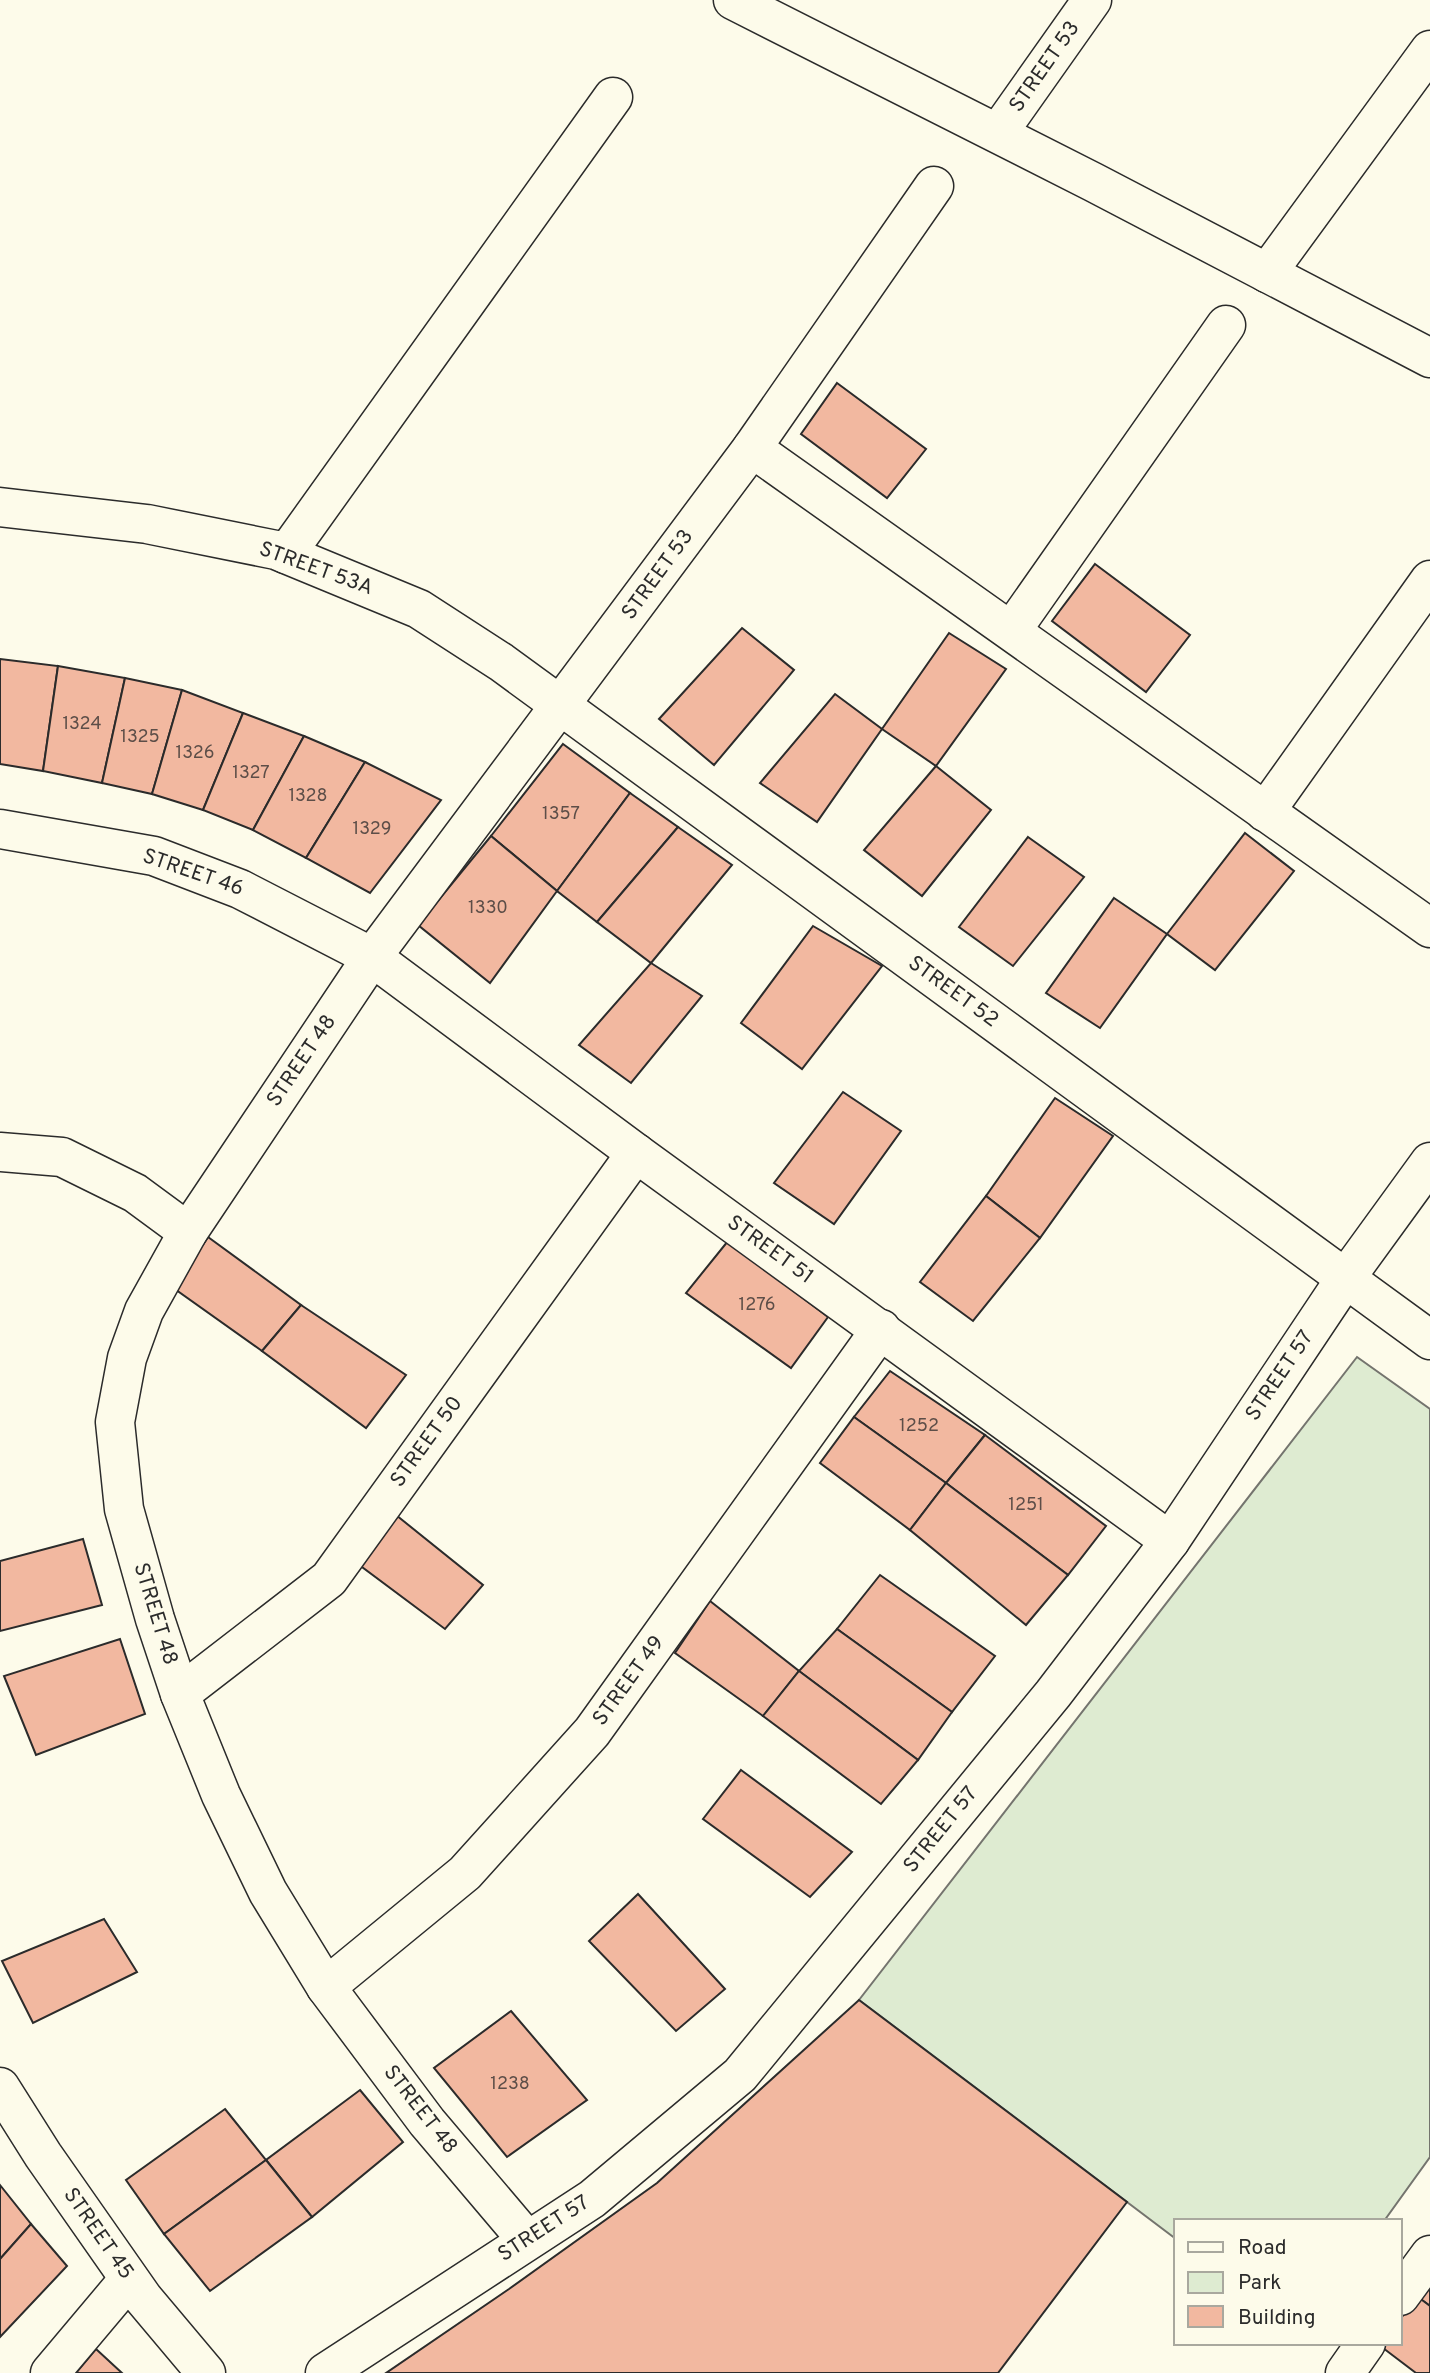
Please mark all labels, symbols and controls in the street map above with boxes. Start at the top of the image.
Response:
street label: STREET 53 [1004,16,1086,118]
street label: STREET 53 [616,524,700,626]
street label: STREET 53A [255,536,377,602]
house number: 1324 [62,713,102,736]
house number: 1325 [120,726,160,749]
house number: 1326 [176,742,214,765]
house number: 1327 [232,762,270,785]
house number: 1328 [288,785,328,808]
house number: 1357 [542,803,580,826]
house number: 1329 [353,818,391,841]
street label: STREET 46 [139,843,247,903]
house number: 1330 [468,897,508,920]
street label: STREET 52 [902,950,1004,1034]
street label: STREET 48 [261,1010,343,1112]
street label: STREET 51 [721,1210,819,1290]
house number: 1276 [739,1294,775,1317]
street label: STREET 57 [1240,1326,1320,1426]
street label: STREET 50 [385,1391,469,1493]
house number: 1252 [899,1415,939,1438]
house number: 1251 [1008,1494,1044,1517]
street label: STREET 48 [127,1560,183,1668]
street label: STREET 49 [587,1631,671,1731]
street label: STREET 57 [898,1781,984,1879]
street label: STREET 48 [377,2060,463,2160]
house number: 1238 [490,2073,530,2096]
street label: STREET 45 [57,2183,139,2285]
street label: STREET 57 [493,2189,595,2268]
legend [1174,2219,1402,2345]
text: Road [1238,2235,1287,2262]
text: Park [1238,2270,1281,2297]
text: Building [1238,2305,1316,2332]

